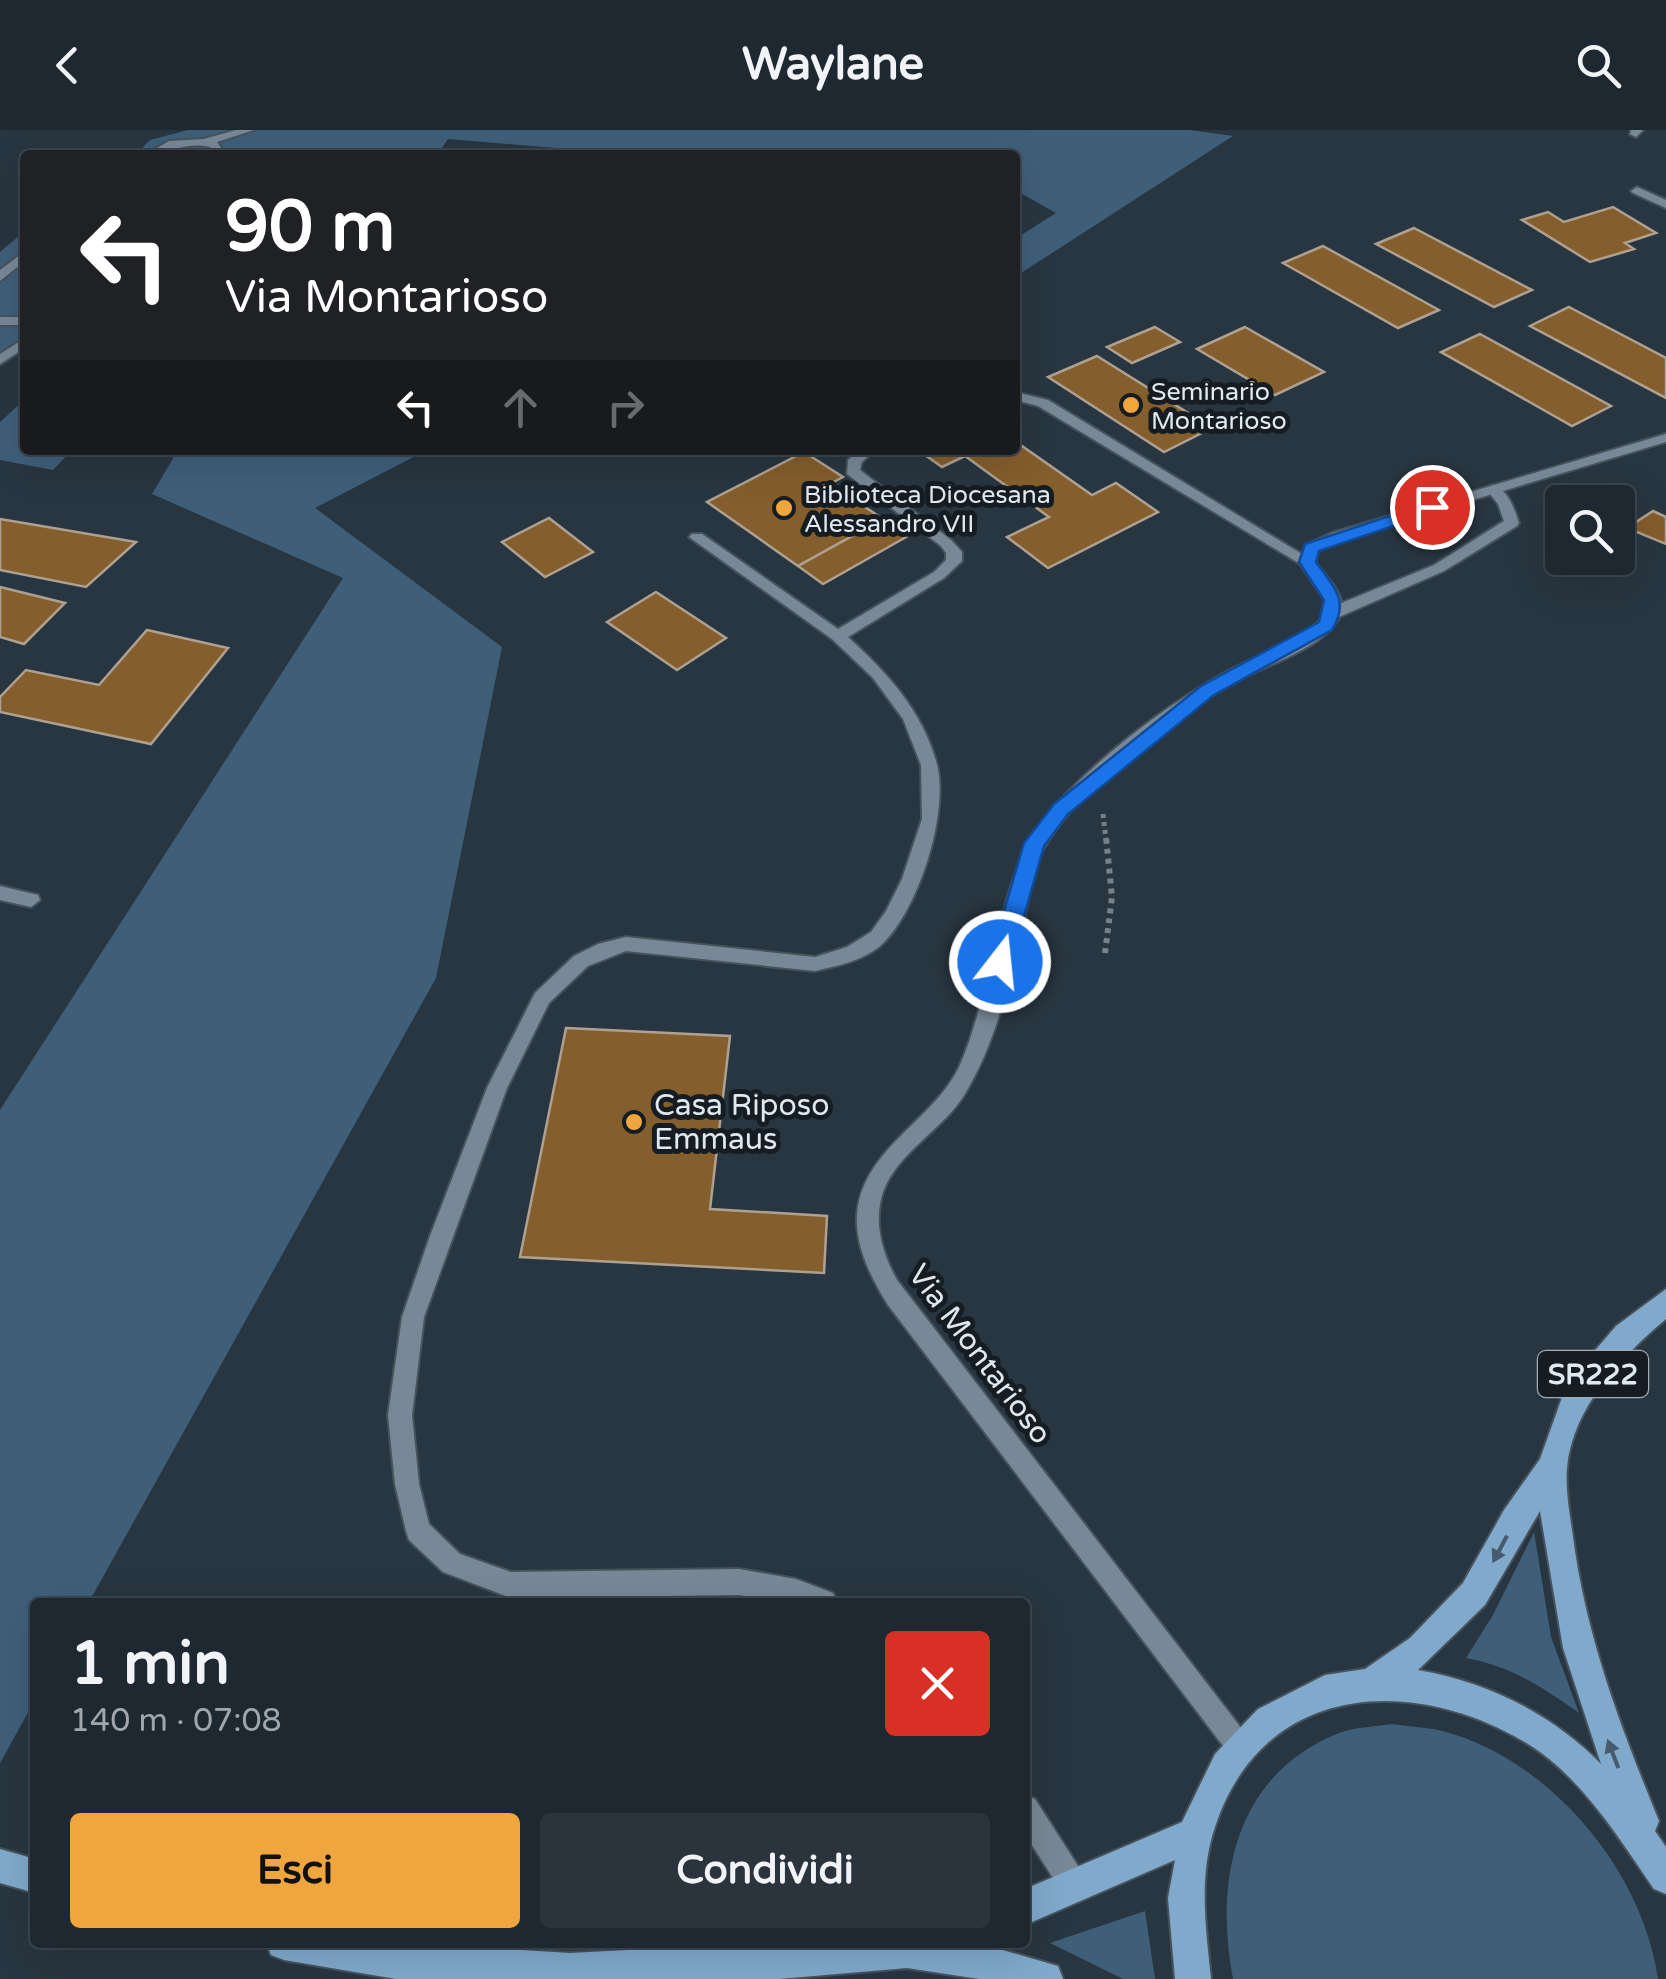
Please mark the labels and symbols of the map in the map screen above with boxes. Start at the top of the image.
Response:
place label: Seminario Montarioso [1151,377,1287,436]
marker: Seminario Montarioso [1120,394,1142,416]
pin [1390,465,1475,550]
place label: Biblioteca Diocesana Alessandro VII [804,480,1051,539]
marker: Biblioteca Diocesana Alessandro VII [773,497,795,519]
position arrow [948,910,1052,1014]
place label: Casa Riposo Emmaus [654,1087,829,1158]
marker: Casa Riposo Emmaus [623,1111,645,1133]
street label: Via Montarioso [900,1257,1059,1451]
road number: SR222 [1538,1351,1648,1397]
one-way arrow [1491,1534,1508,1563]
one-way arrow [1605,1739,1620,1769]

